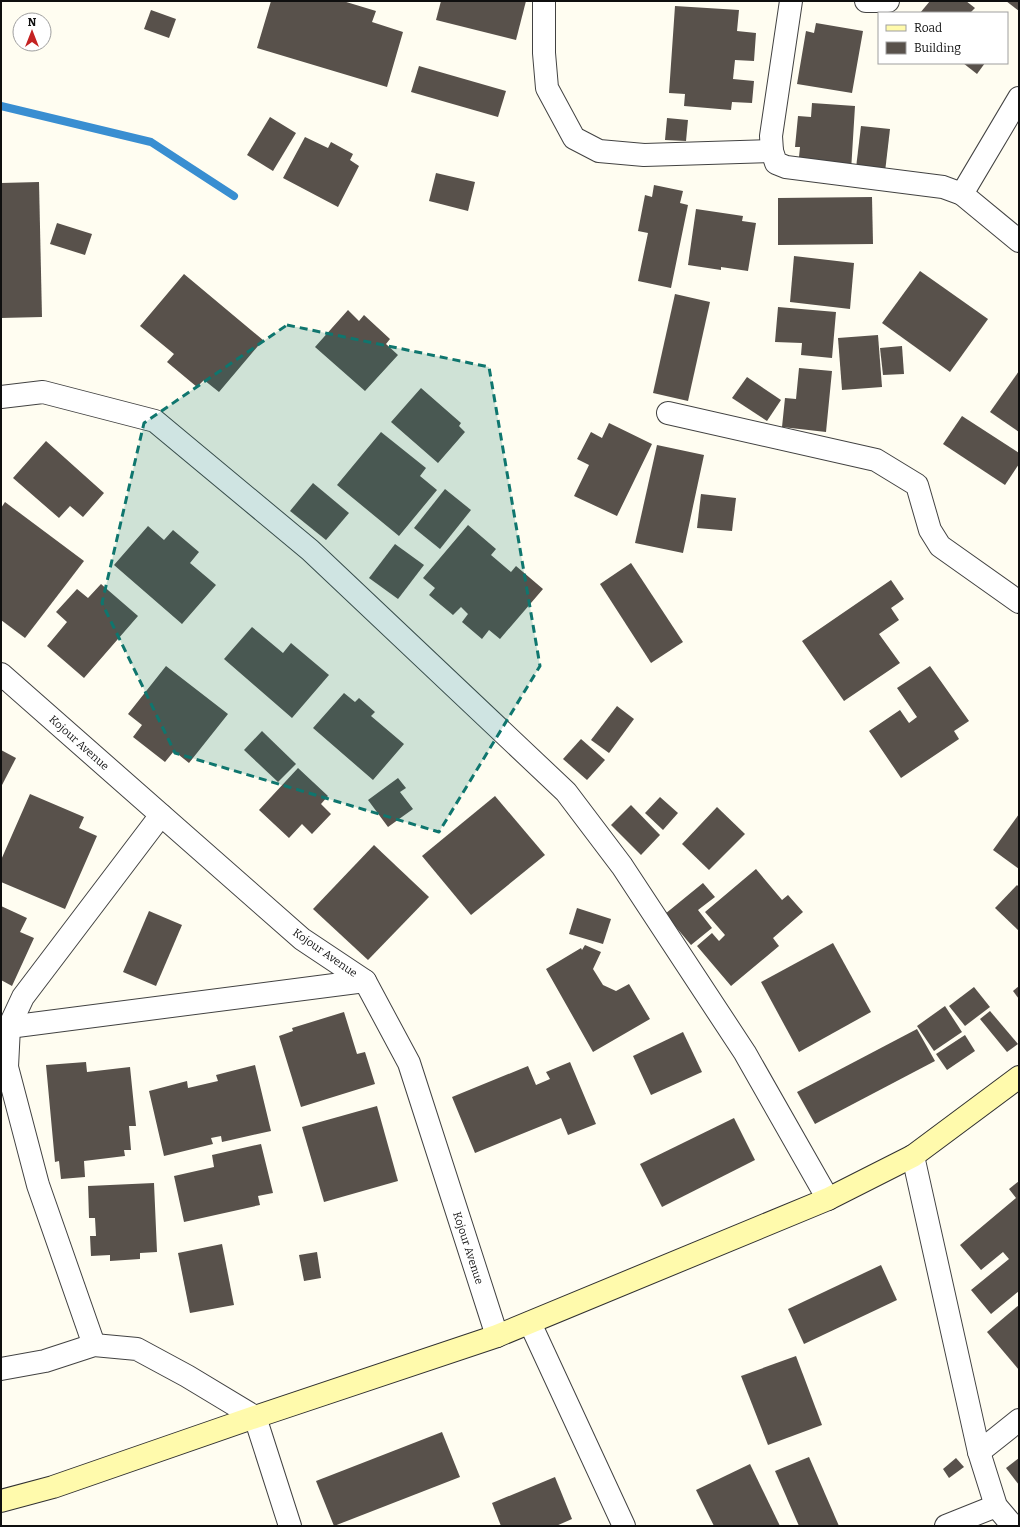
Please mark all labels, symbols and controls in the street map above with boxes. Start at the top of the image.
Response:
north arrow [12,12,52,52]
legend [878,12,1008,64]
text: N [28,16,37,29]
text: Road [914,21,942,35]
text: Building [914,41,961,55]
street label: Kojour Avenue [47,713,111,773]
street label: Kojour Avenue [290,926,360,980]
street label: Kojour Avenue [450,1210,486,1286]

